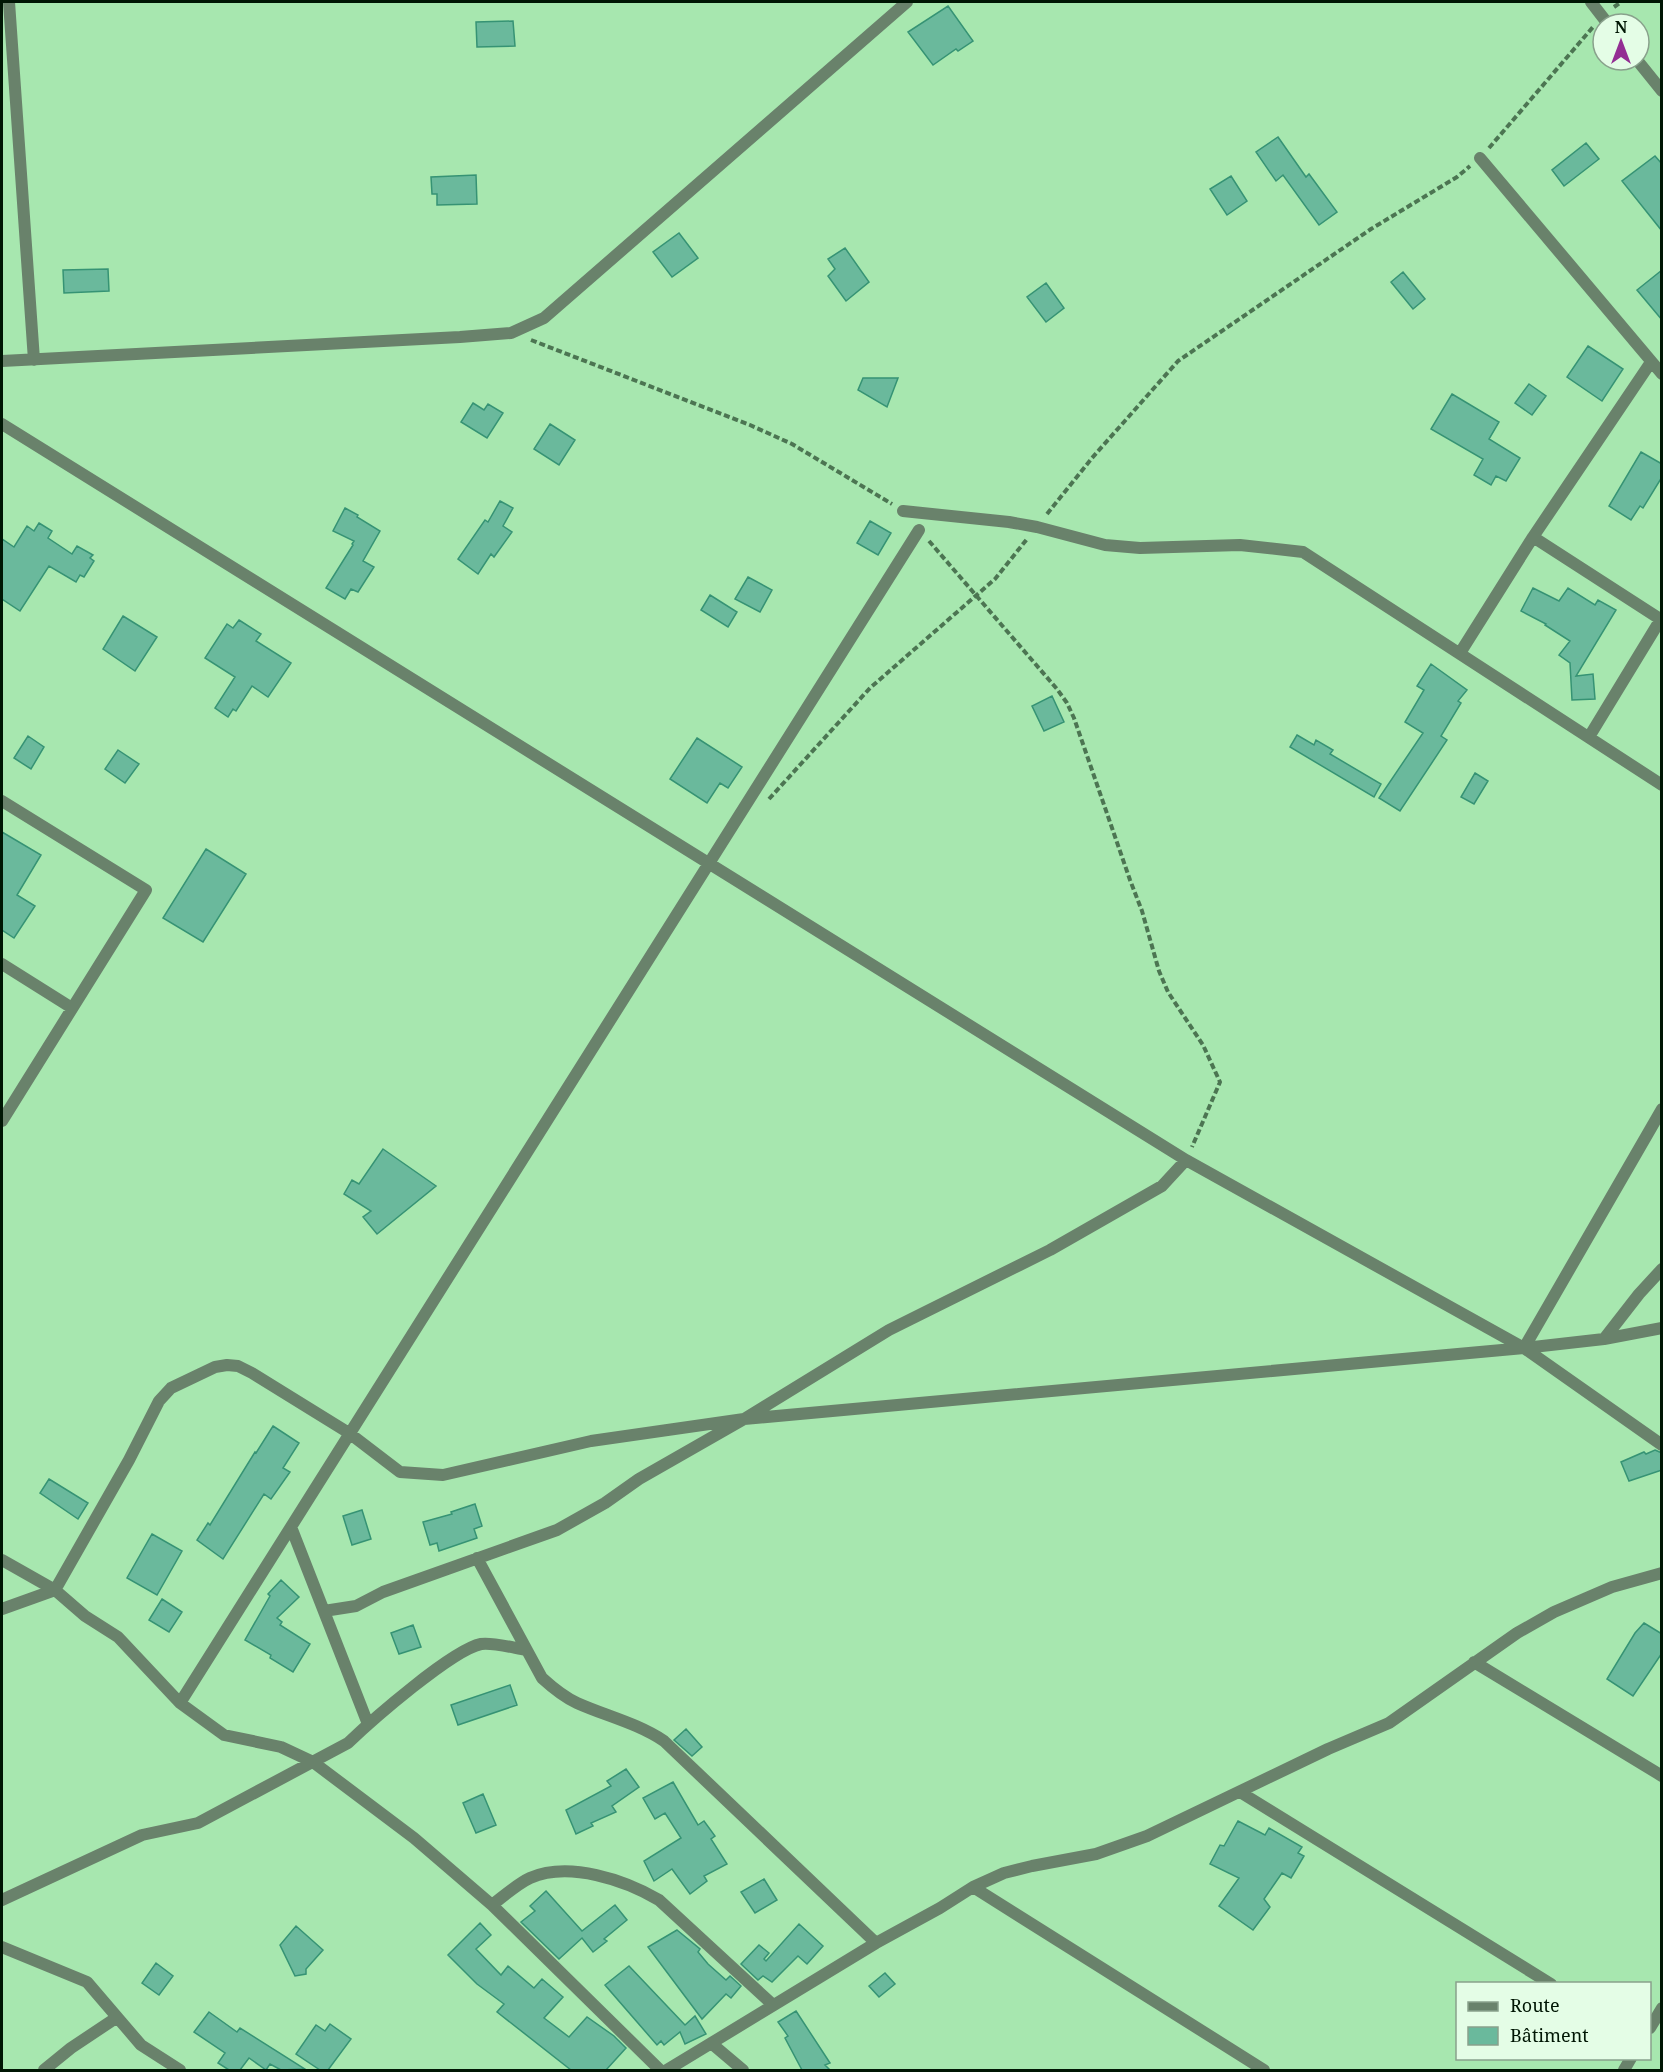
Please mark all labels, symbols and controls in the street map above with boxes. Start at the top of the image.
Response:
north arrow [1591,12,1651,72]
text: N [1615,16,1628,38]
legend [1456,1982,1651,2060]
text: Route [1510,1993,1560,2017]
text: Bâtiment [1510,2023,1589,2047]

